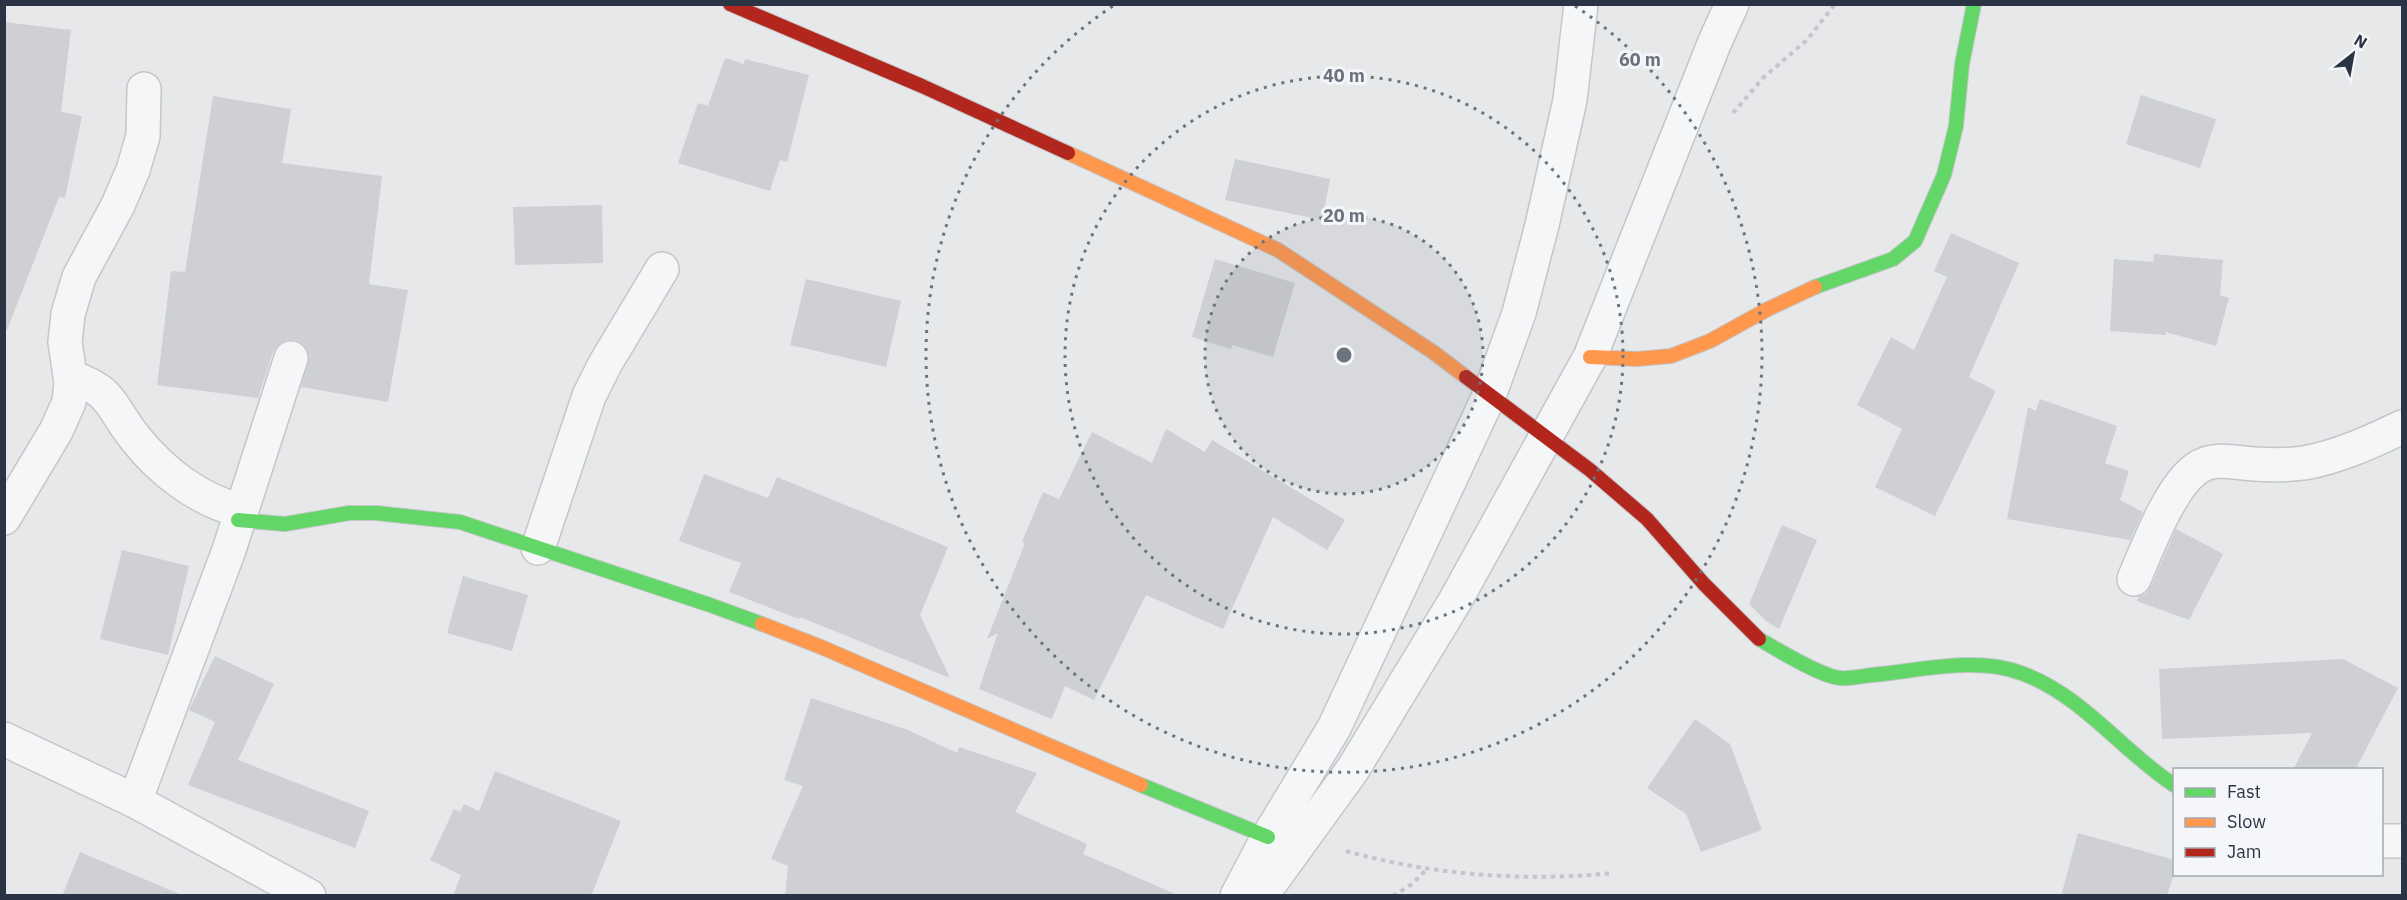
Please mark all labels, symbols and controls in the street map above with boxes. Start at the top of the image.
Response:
north arrow [2323,24,2383,84]
text: N [2351,30,2371,53]
text: 60 m [1619,48,1661,71]
text: 40 m [1323,64,1365,87]
text: 20 m [1323,204,1365,227]
centre of rings [1334,345,1354,365]
legend [2173,768,2383,876]
text: Fast [2227,780,2261,803]
text: Slow [2227,810,2266,833]
text: Jam [2227,840,2262,863]

